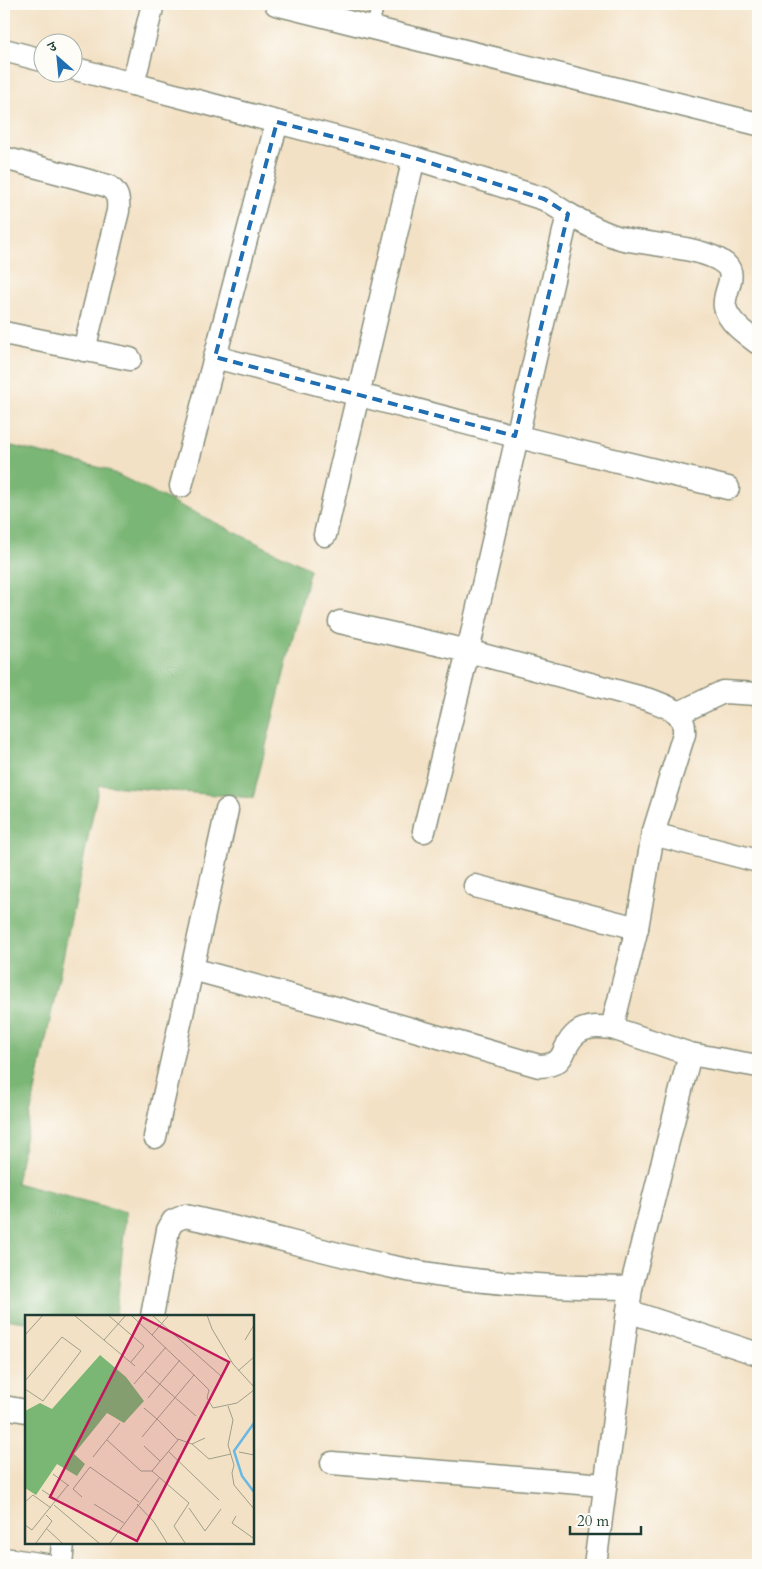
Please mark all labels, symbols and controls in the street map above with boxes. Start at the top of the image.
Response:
north arrow [32,32,82,82]
text: उ [44,36,61,57]
inset map [25,1315,254,1544]
scale bar [570,1504,641,1536]
text: 20 m [577,1511,609,1531]

